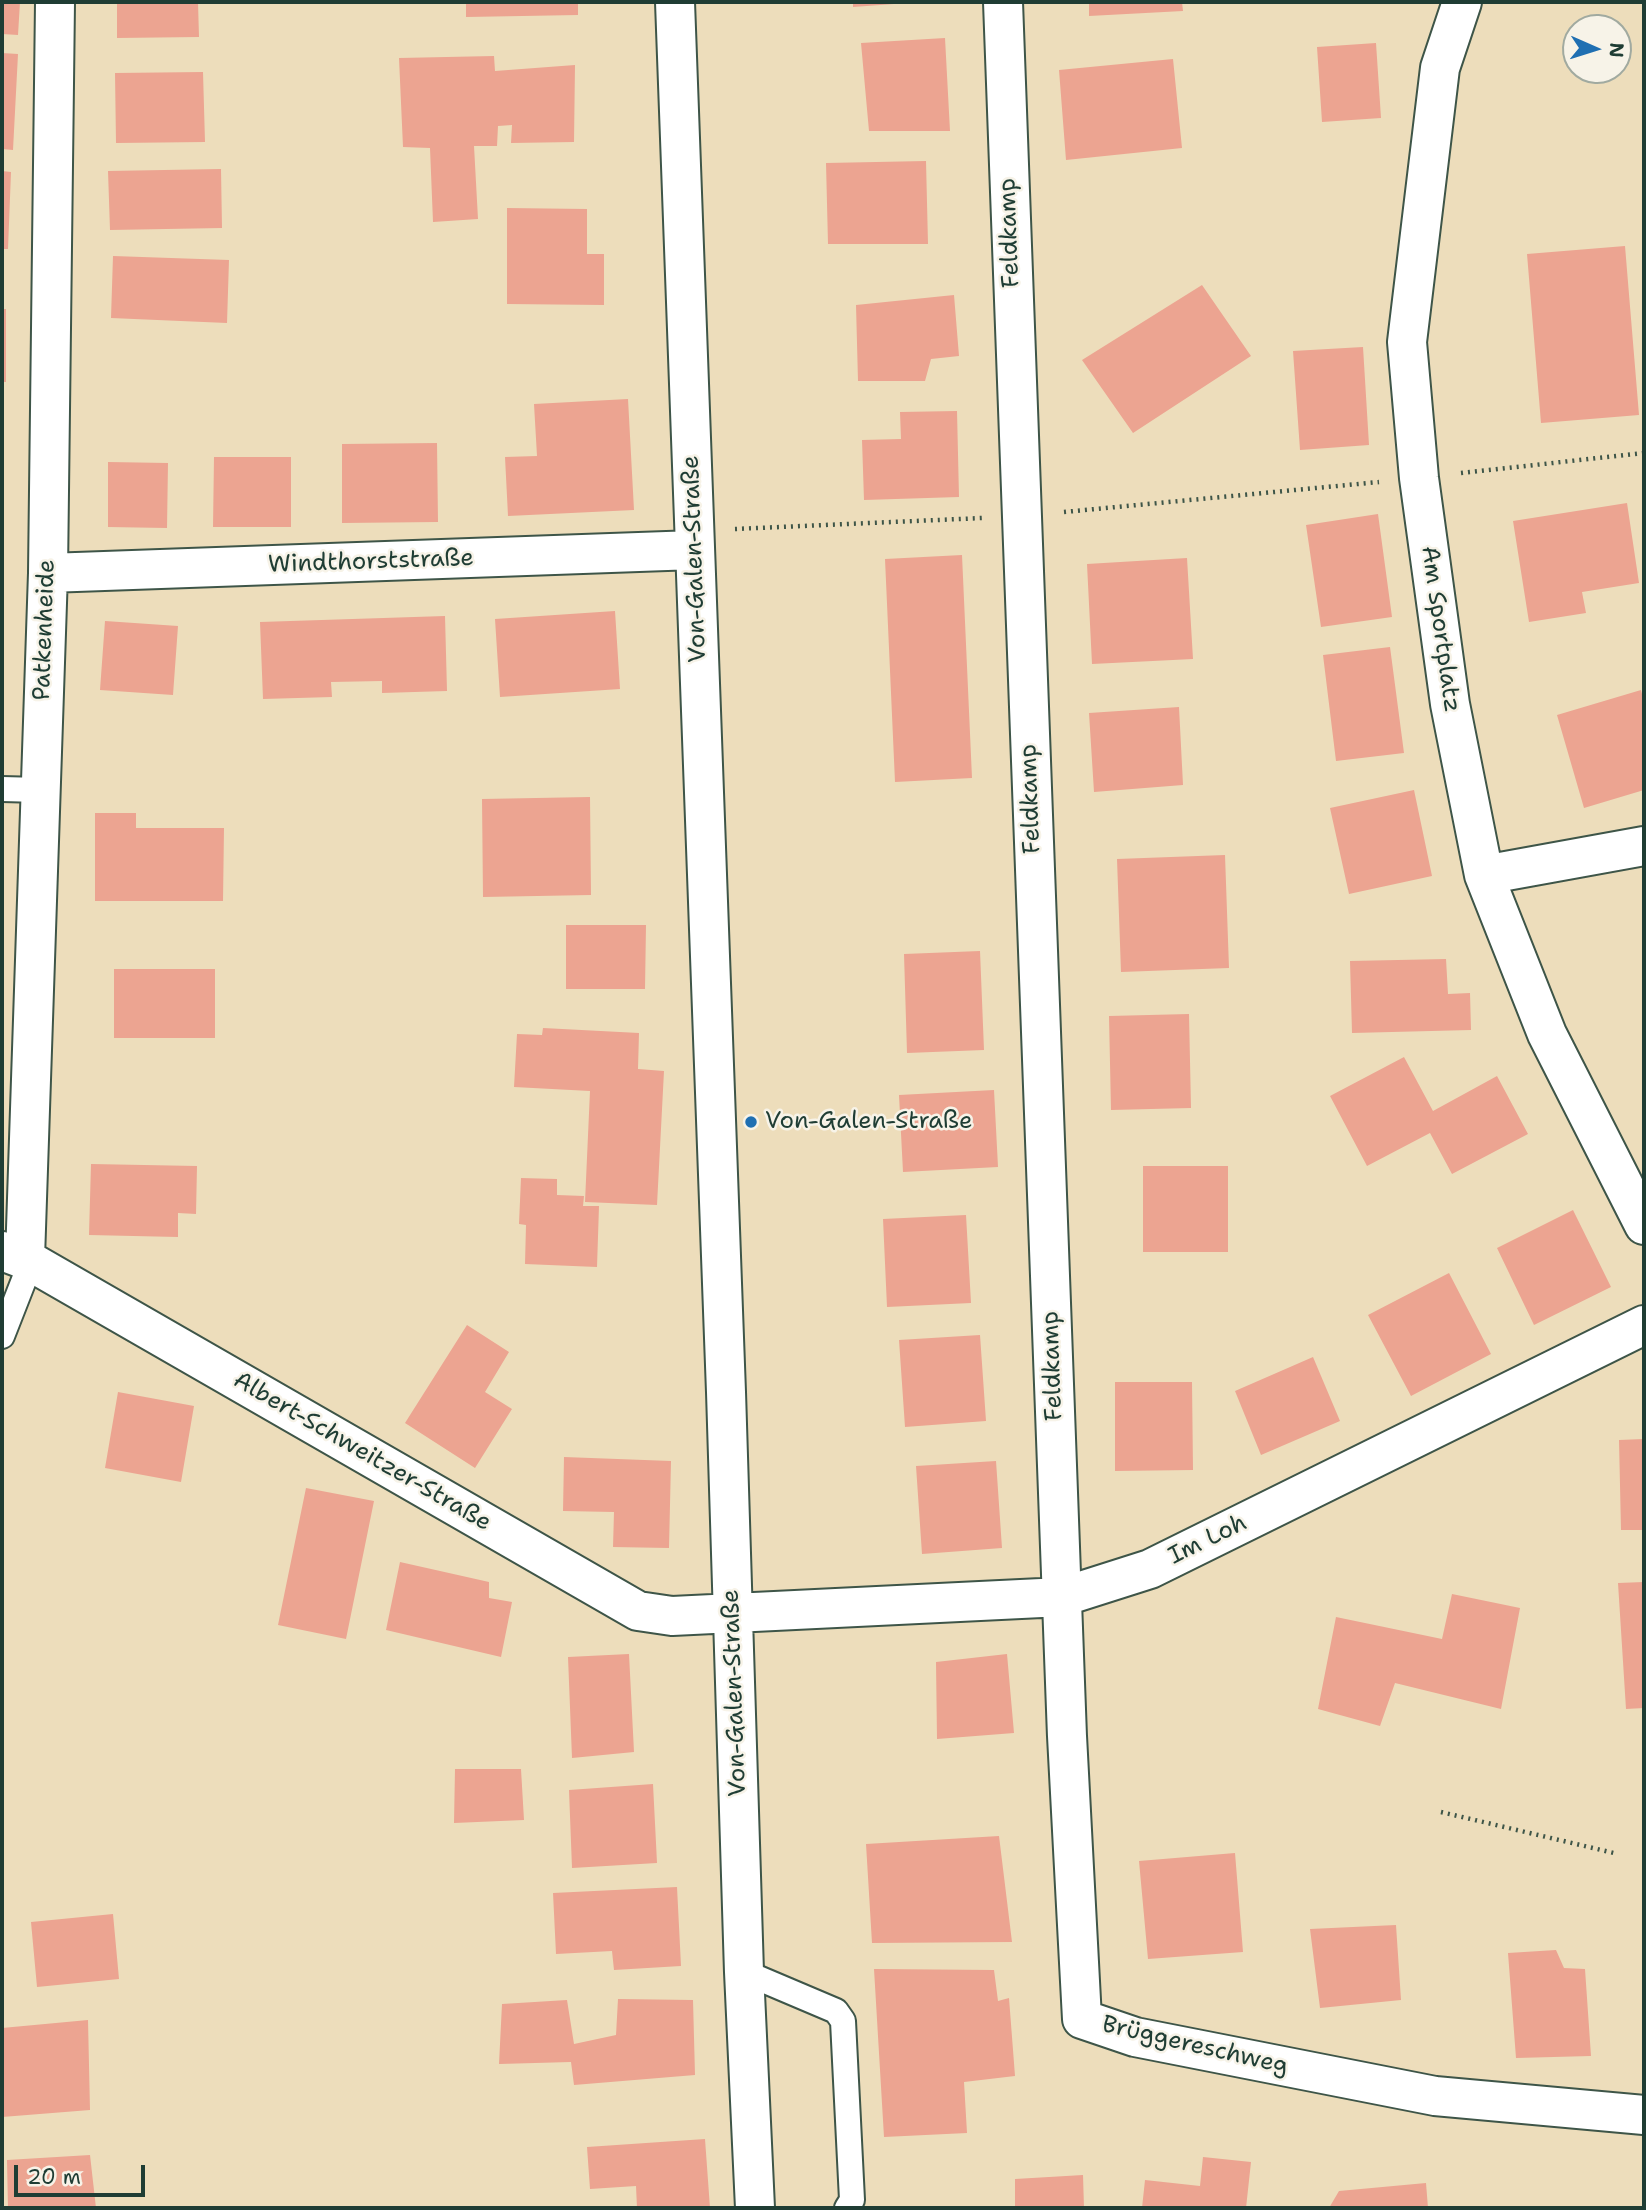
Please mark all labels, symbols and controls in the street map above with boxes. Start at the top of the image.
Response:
north arrow [1562,14,1632,84]
text: N [1604,42,1629,58]
street label: Feldkamp [994,178,1026,288]
street label: Von-Galen-Straße [677,455,713,663]
street label: Windthorststraße [268,544,474,580]
street label: Am Sportplatz [1414,544,1466,714]
street label: Patkenheide [28,559,62,701]
street label: Feldkamp [1015,744,1047,854]
place label: Von-Galen-Straße [765,1108,972,1136]
marker: Von-Galen-Straße [743,1114,759,1130]
street label: Feldkamp [1037,1311,1069,1421]
street label: Albert-Schweitzer-Straße [228,1366,496,1538]
street label: Im Loh [1164,1509,1252,1571]
street label: Von-Galen-Straße [717,1589,753,1797]
street label: Brüggereschweg [1099,2011,1291,2081]
scale bar [18,2150,149,2194]
text: 20 m [27,2163,81,2191]

